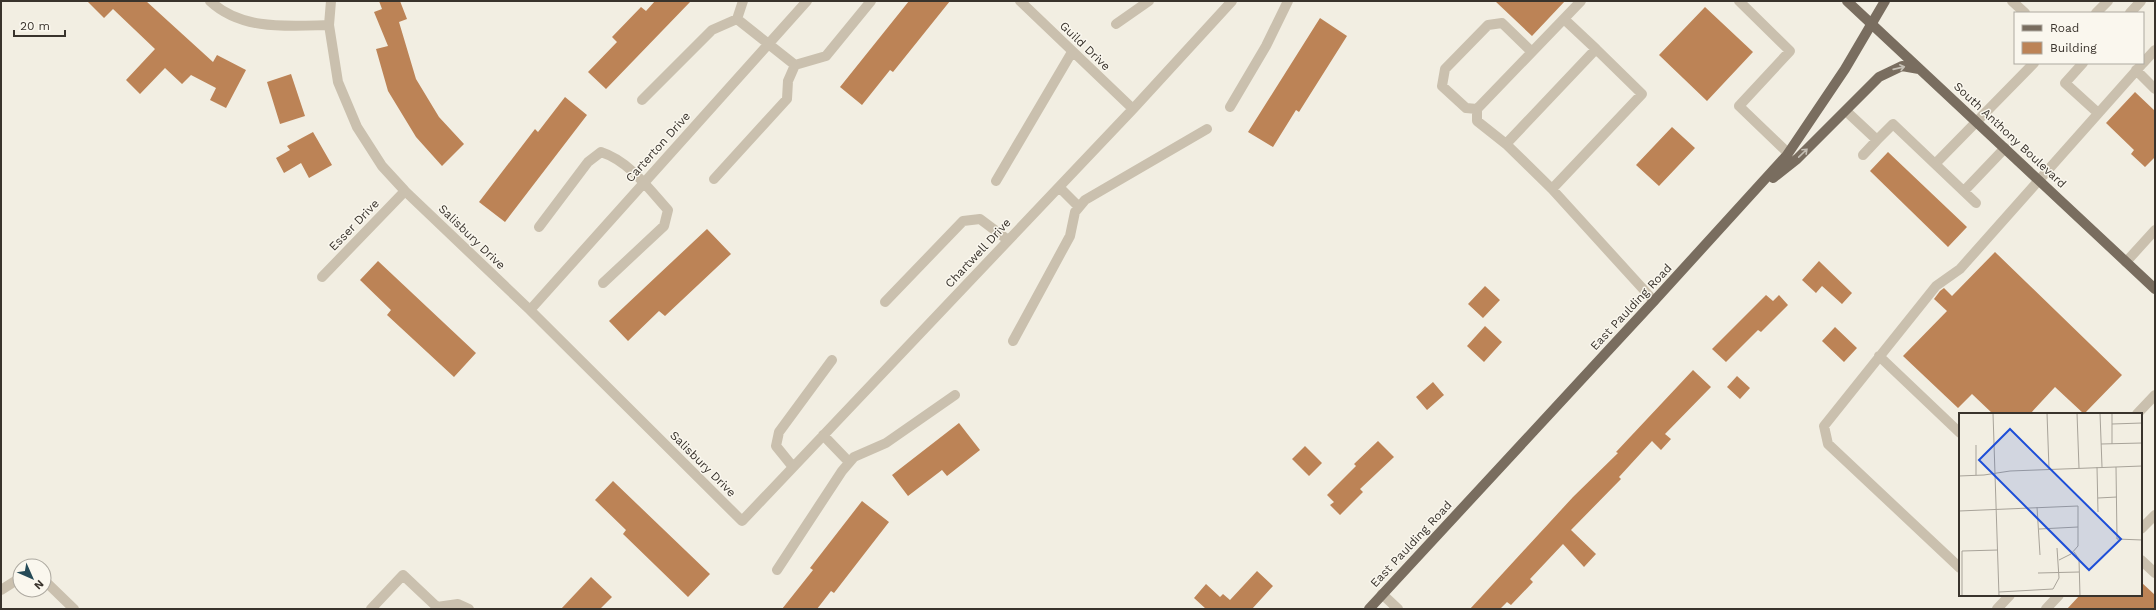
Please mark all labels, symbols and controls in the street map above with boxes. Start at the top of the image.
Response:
scale bar [14,12,65,38]
legend [2014,12,2144,64]
text: 20 m [20,19,50,33]
street label: Guild Drive [1057,19,1113,73]
text: Road [2050,21,2079,35]
text: Building [2050,41,2097,55]
one-way arrow [1892,63,1905,71]
street label: South Anthony Boulevard [1951,79,2069,191]
street label: Carterton Drive [623,109,693,185]
one-way arrow [1798,148,1808,158]
street label: Esser Drive [326,196,382,254]
street label: Salisbury Drive [436,202,508,272]
street label: Chartwell Drive [942,215,1014,291]
street label: East Paulding Road [1587,261,1675,353]
inset map [1959,413,2142,596]
street label: Salisbury Drive [667,428,739,500]
street label: East Paulding Road [1367,498,1455,590]
north arrow [12,558,52,598]
text: N [31,577,46,592]

